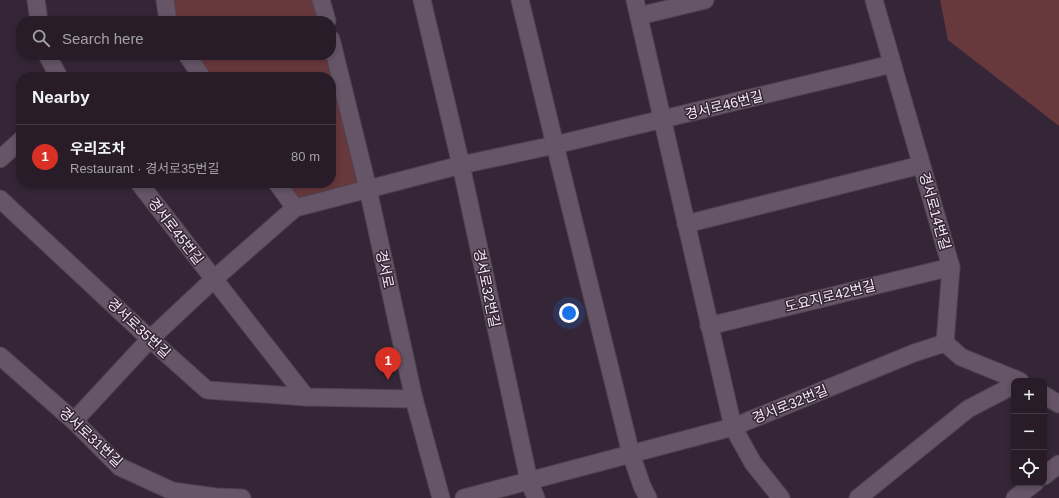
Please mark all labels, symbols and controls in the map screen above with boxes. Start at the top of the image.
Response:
search box [16,16,336,60]
icon: search [30,27,52,49]
text: Search here [62,30,144,47]
text: Nearby [32,88,90,107]
street label: 경서로46번길 [683,88,765,122]
text: 우리조차 [70,140,125,157]
text: 1 [41,149,49,164]
text: 80 m [291,149,320,164]
text: Restaurant · 경서로35번길 [70,161,219,176]
street label: 경서로14번길 [916,170,954,252]
street label: 경서로45번길 [145,195,207,267]
street label: 경서로32번길 [471,247,503,329]
street label: 경서로 [373,248,397,290]
street label: 도요지로42번길 [783,277,877,315]
street label: 경서로35번길 [104,295,174,361]
your location [559,303,579,323]
pin: 1 [375,347,401,380]
map controls [1011,378,1047,486]
button: + [1011,378,1047,414]
street label: 경서로32번길 [750,382,830,426]
street label: 경서로31번길 [56,404,126,470]
button: − [1011,414,1047,450]
button: locate [1011,450,1047,486]

